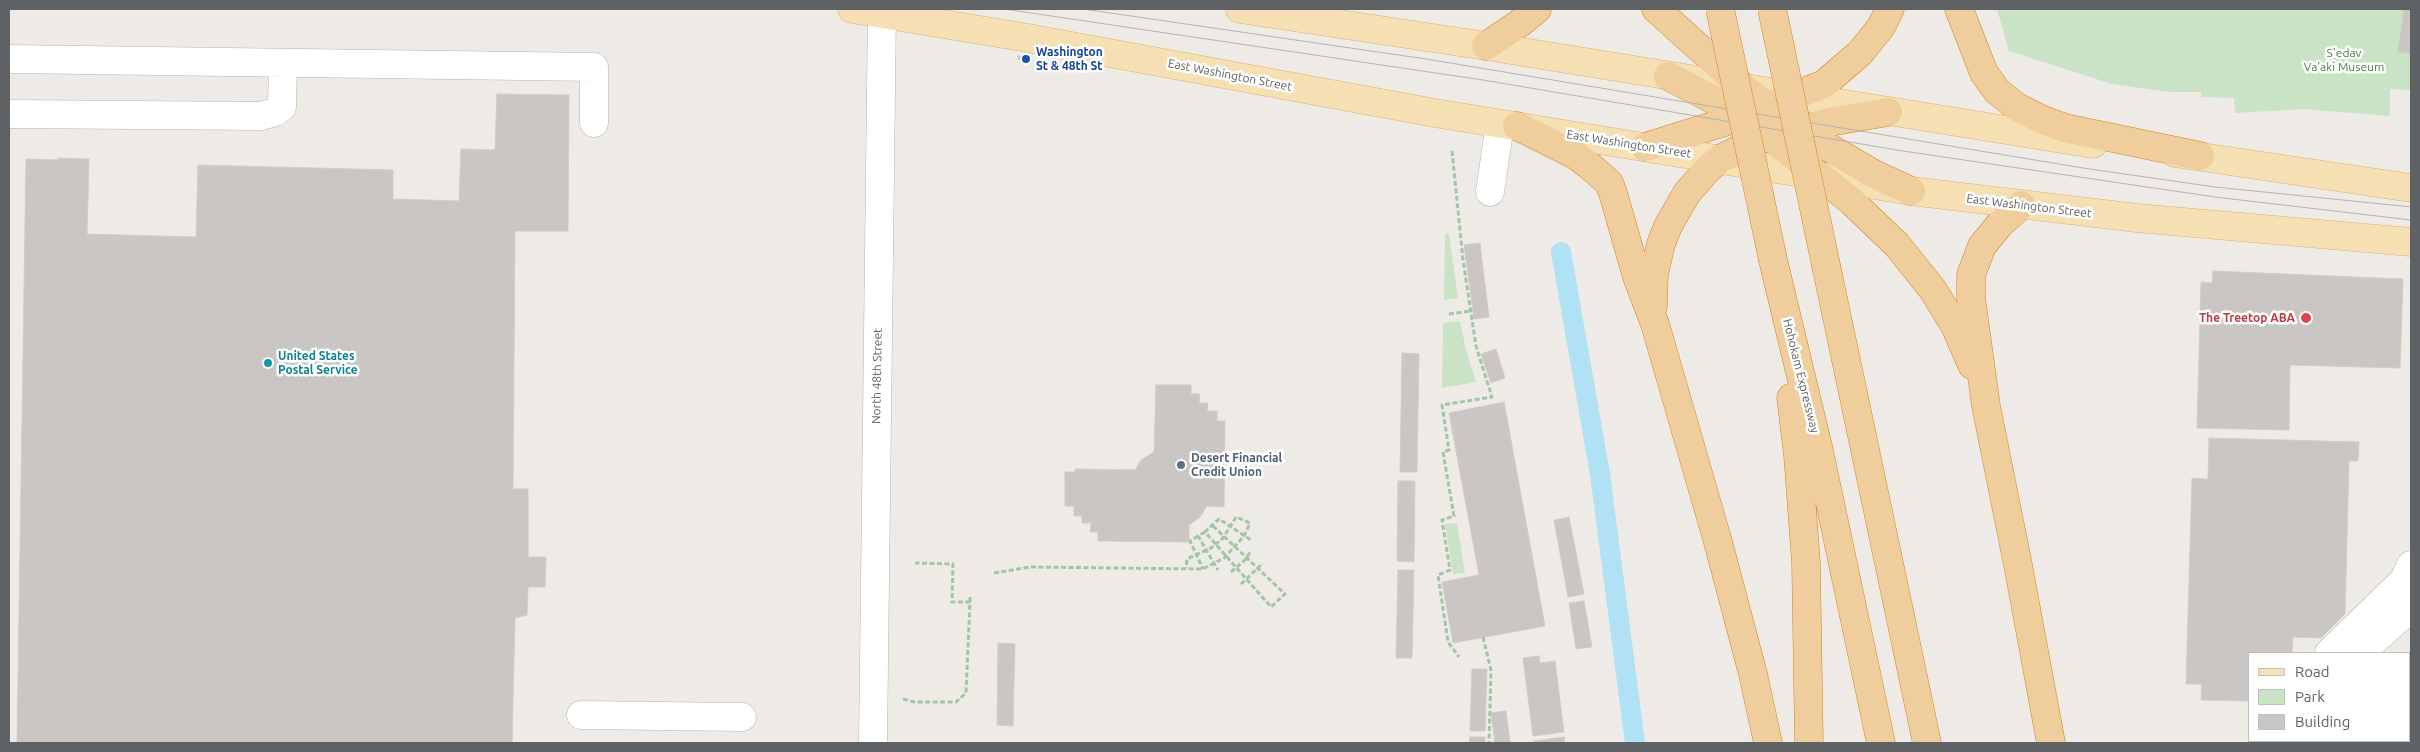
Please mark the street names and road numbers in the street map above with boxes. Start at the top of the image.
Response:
street label: East Washington Street [1167,56,1293,94]
street label: East Washington Street [1566,127,1692,161]
street label: East Washington Street [1966,191,2092,221]
street label: Hohokam Expressway [1780,317,1822,435]
street label: North 48th Street [869,328,885,424]

